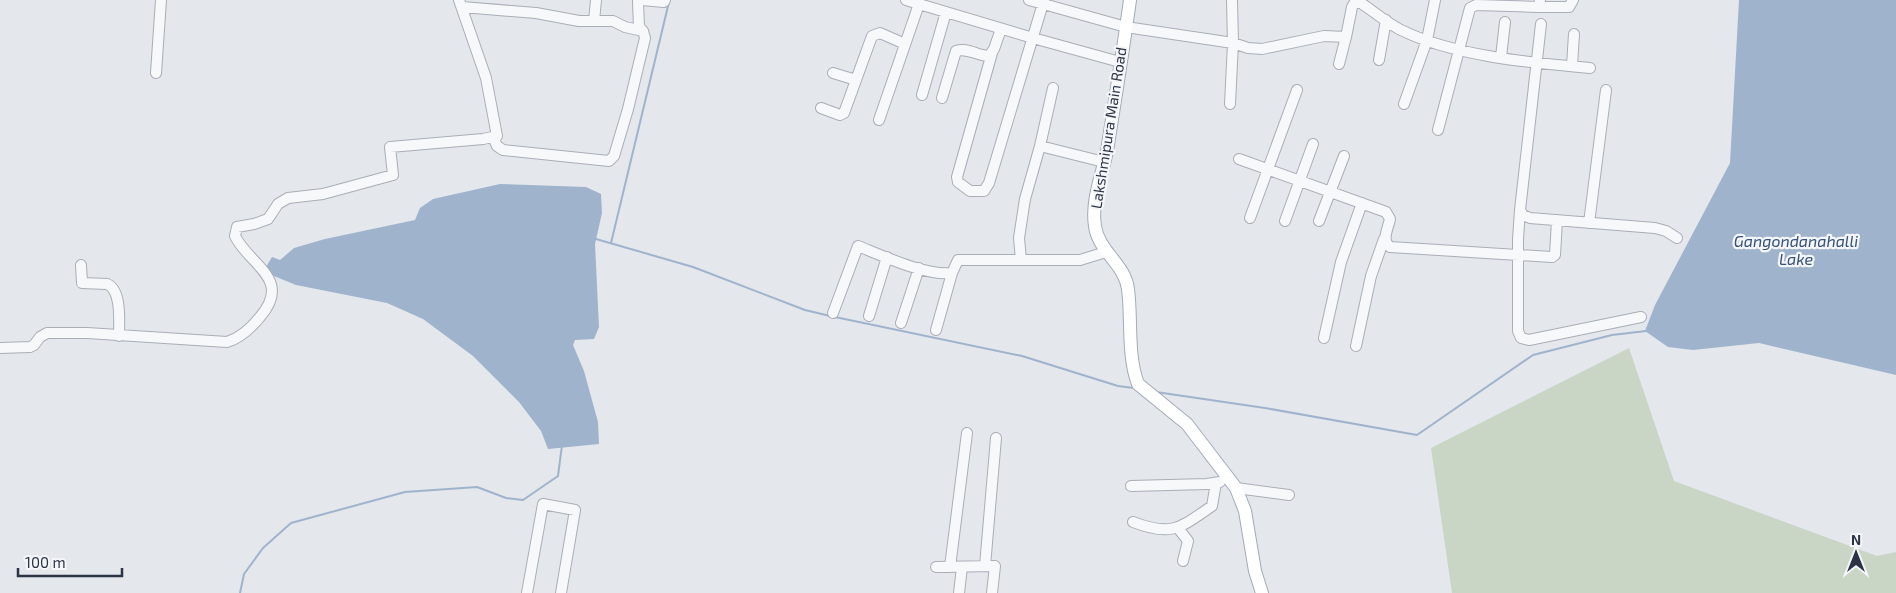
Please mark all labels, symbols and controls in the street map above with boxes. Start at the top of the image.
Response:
street label: Lakshmipura Main Road [1086,46,1130,210]
water label: Gangondanahalli Lake [1734,231,1858,268]
north arrow [1831,528,1881,578]
text: N [1851,531,1861,548]
scale bar [18,546,121,578]
text: 100 m [25,553,66,571]

